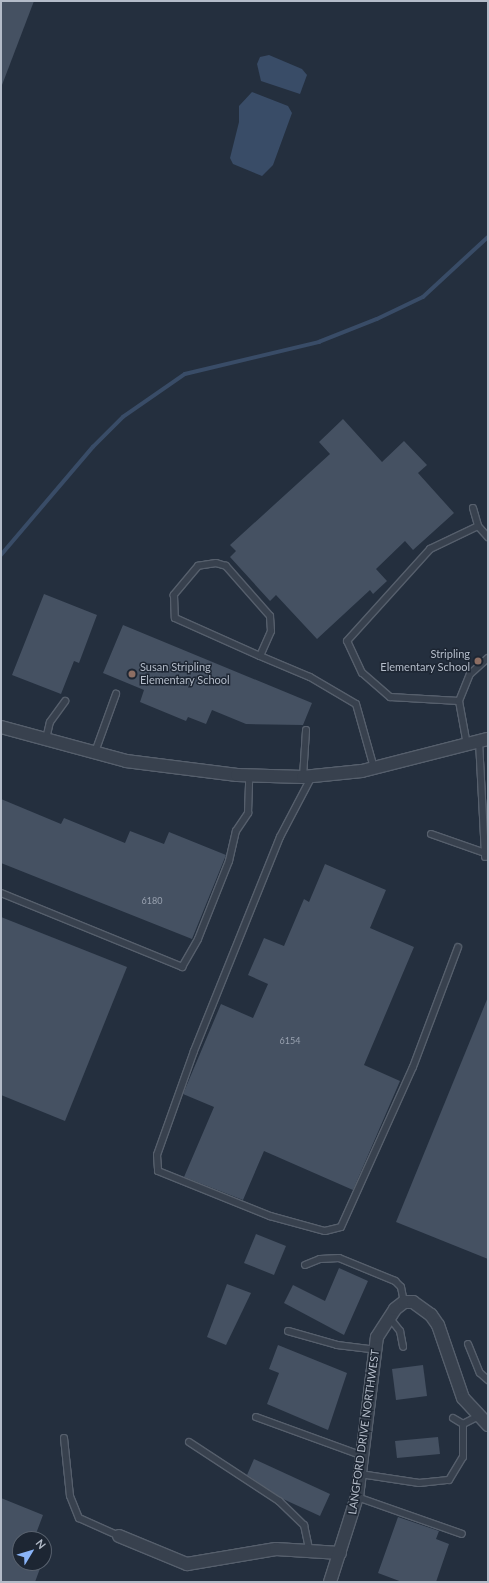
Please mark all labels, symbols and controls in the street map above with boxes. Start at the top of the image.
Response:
place label: Stripling Elementary School [380,648,470,674]
marker: Stripling Elementary School [473,656,483,666]
place label: Susan Stripling Elementary School [140,661,230,687]
marker: Susan Stripling Elementary School [127,669,137,679]
house number: 6180 [142,896,162,906]
house number: 6154 [280,1036,300,1046]
street label: LANGFORD DRIVE NORTHWEST [346,1349,382,1515]
north arrow [12,1531,52,1571]
text: N [33,1537,49,1551]

